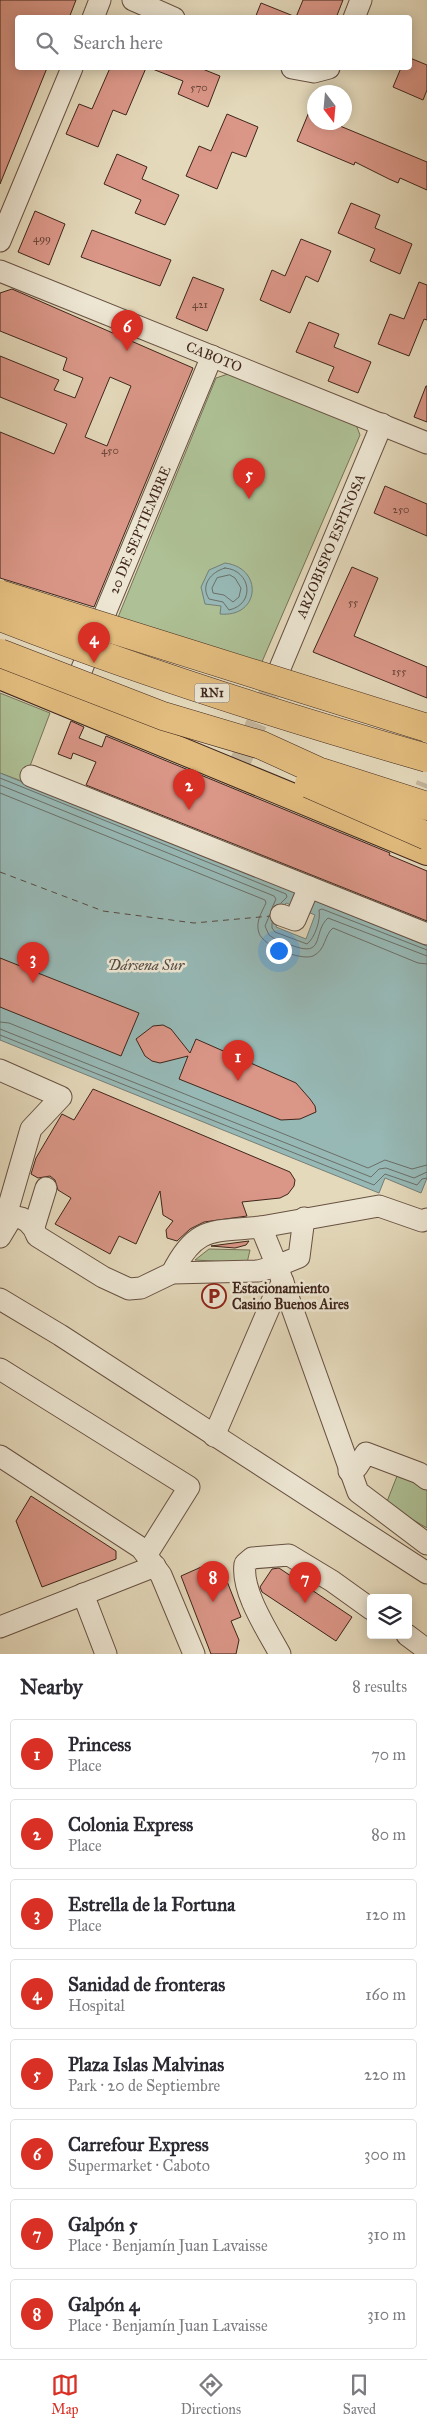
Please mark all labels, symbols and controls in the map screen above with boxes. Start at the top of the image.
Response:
search box [15,15,412,70]
icon: search [33,29,61,57]
text: Search here [73,31,163,54]
house number: 570 [190,81,208,94]
north arrow [307,85,352,130]
house number: 499 [33,232,51,245]
house number: 421 [192,298,208,311]
pin: 6 [111,310,143,351]
street label: CABOTO [183,338,245,376]
house number: 450 [101,444,119,457]
pin: 5 [233,458,265,499]
street label: 20 DE SEPTIEMBRE [105,463,175,597]
street label: ARZOBISPO ESPINOSA [292,471,369,622]
house number: 250 [393,503,409,516]
house number: 55 [348,596,358,609]
pin: 4 [78,622,110,663]
house number: 155 [392,665,406,678]
road number: RN1 [194,684,230,702]
pin: 2 [173,769,205,810]
your location [266,938,292,964]
pin: 3 [17,942,49,983]
water label: Dársena Sur [108,956,185,974]
pin: 1 [222,1040,254,1081]
place label: Estacionamiento Casino Buenos Aires [232,1280,349,1313]
parking icon: Estacionamiento Casino Buenos Aires [201,1283,227,1309]
pin: 8 [197,1561,229,1602]
pin: 7 [289,1562,321,1603]
map controls [367,1594,412,1639]
button: layers [367,1594,412,1639]
text: Nearby [20,1674,83,1700]
text: 8 results [352,1677,407,1696]
text: Princess [68,1733,131,1756]
text: 1 [34,1745,40,1764]
text: 70 m [371,1745,406,1764]
text: Place [68,1756,102,1775]
text: Colonia Express [68,1813,193,1836]
text: 2 [33,1825,41,1844]
text: 80 m [371,1825,406,1844]
text: Place [68,1836,102,1855]
text: Estrella de la Fortuna [68,1893,235,1916]
text: 3 [34,1905,40,1924]
text: 120 m [366,1905,406,1924]
text: Place [68,1916,102,1935]
text: Sanidad de fronteras [68,1973,225,1996]
text: 4 [33,1985,41,2004]
text: 160 m [365,1985,406,2004]
text: Hospital [68,1996,125,2015]
text: Plaza Islas Malvinas [68,2053,224,2076]
text: 5 [33,2065,41,2084]
text: 220 m [364,2065,406,2084]
text: Park · 20 de Septiembre [68,2076,220,2095]
text: Carrefour Express [68,2133,209,2156]
text: 6 [33,2145,41,2164]
text: 300 m [364,2145,406,2164]
text: Supermarket · Caboto [68,2156,210,2175]
text: Galpón 5 [68,2213,138,2236]
text: 7 [33,2225,41,2244]
text: 310 m [367,2225,406,2244]
text: Place · Benjamín Juan Lavaisse [68,2236,268,2255]
text: Galpón 4 [68,2293,139,2316]
text: 8 [33,2305,41,2324]
text: 310 m [367,2305,406,2324]
text: Place · Benjamín Juan Lavaisse [68,2316,268,2335]
tab: Map [51,2371,79,2418]
tab: Directions [181,2371,241,2418]
tab: Saved [343,2371,376,2418]

